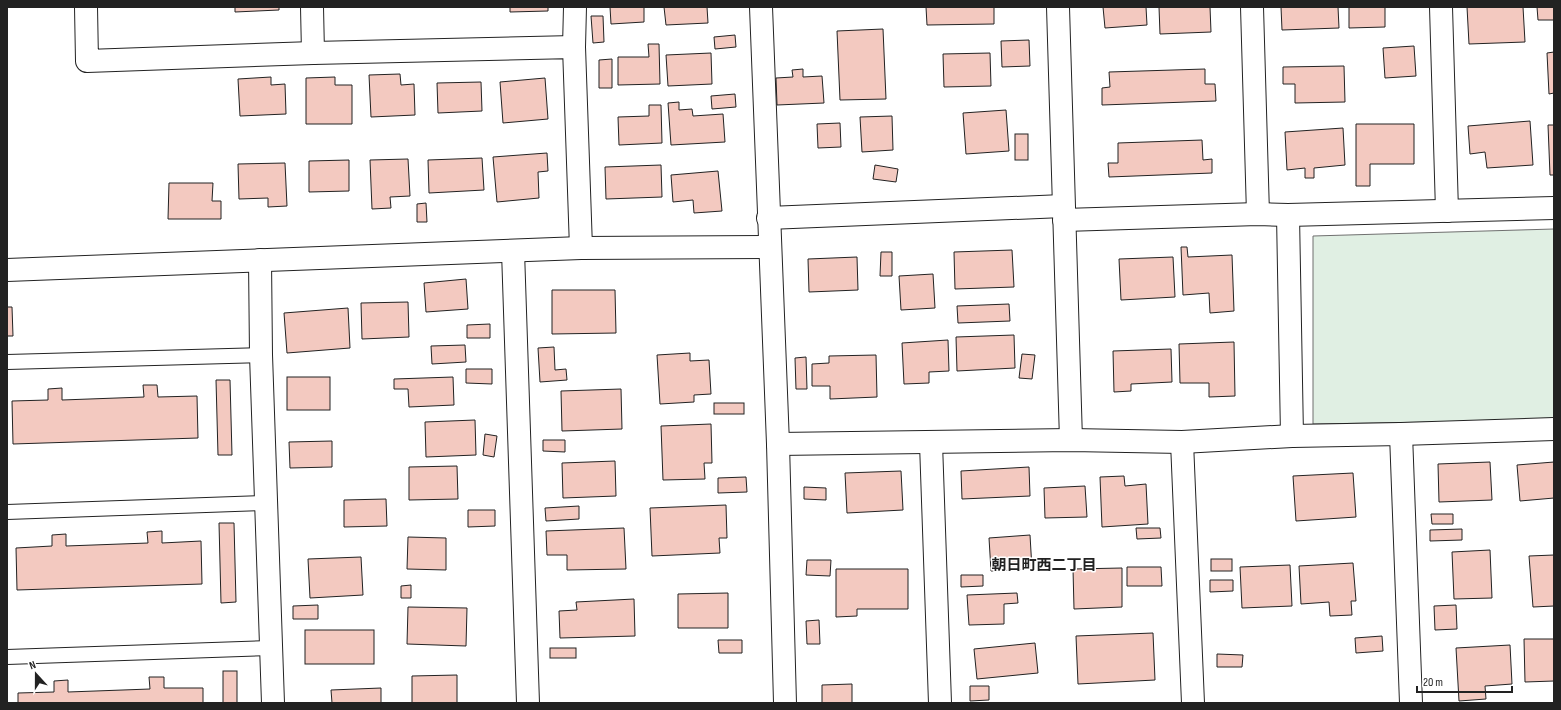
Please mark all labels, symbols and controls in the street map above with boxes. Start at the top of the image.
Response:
district label: 朝日町西二丁目 [991,556,1097,575]
north arrow [16,654,56,694]
text: N [28,658,38,672]
scale bar [1417,668,1512,694]
text: 20 m [1423,675,1443,690]

